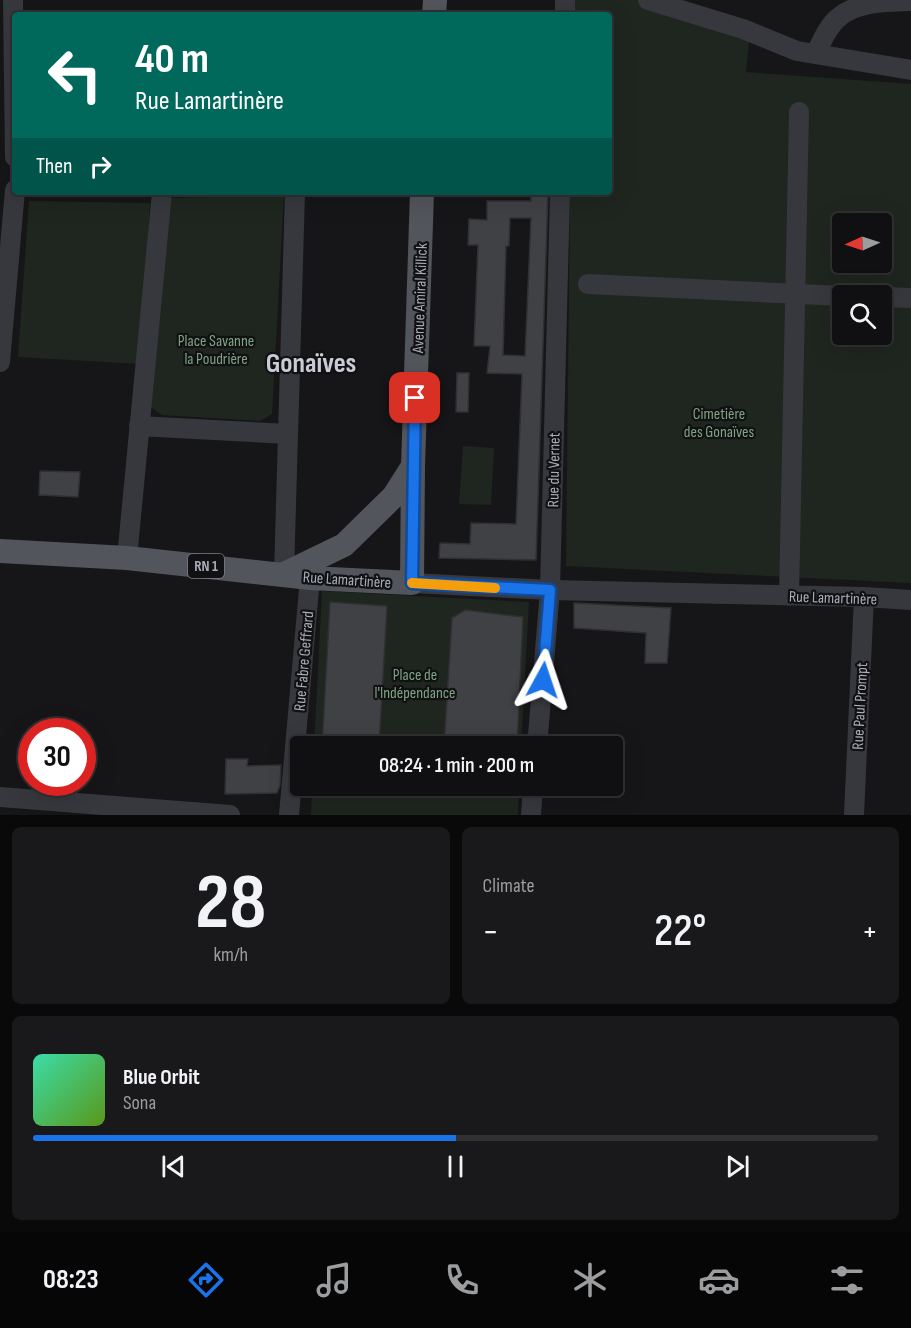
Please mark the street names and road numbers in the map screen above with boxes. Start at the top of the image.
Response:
street label: Avenue Amiral Killick [409,243,432,354]
street label: Rue du Vernet [544,432,565,508]
road number: RN 1 [188,554,224,578]
street label: Rue Lamartinère [302,568,392,593]
street label: Rue Lamartinère [789,587,877,610]
street label: Rue Fabre Geffrard [291,610,318,712]
street label: Rue Paul Prompt [849,662,872,750]

